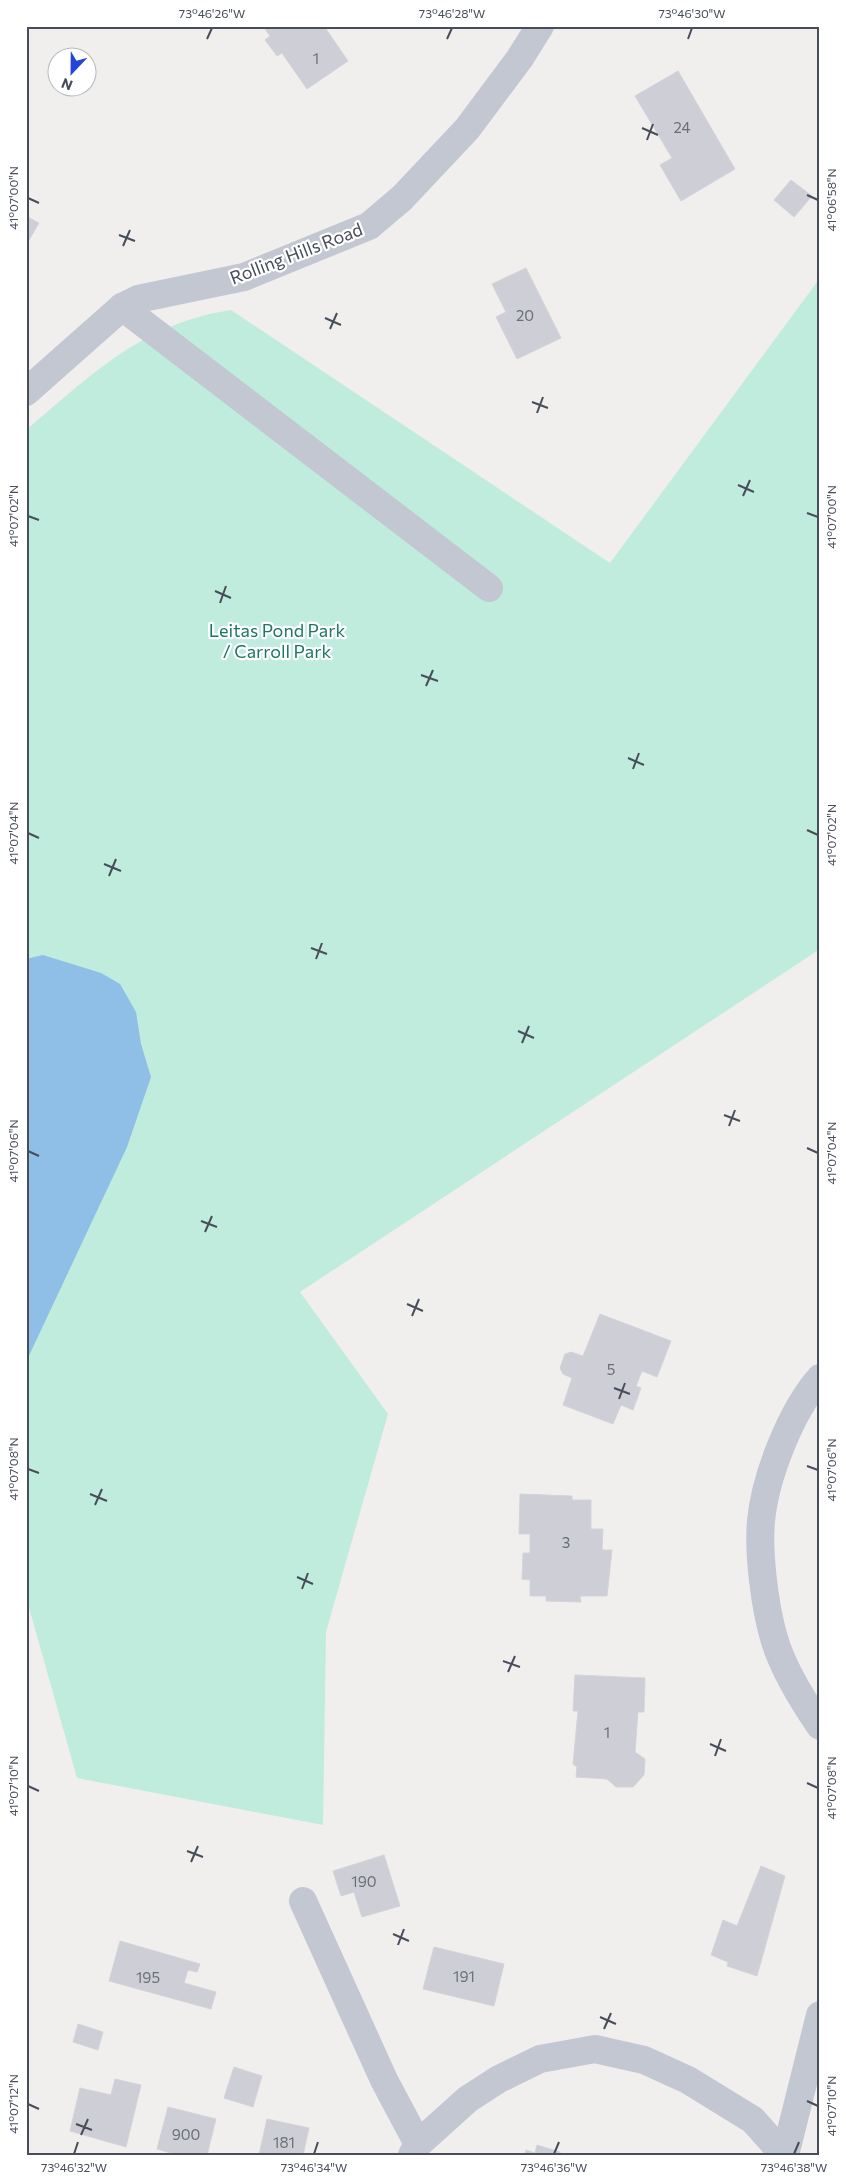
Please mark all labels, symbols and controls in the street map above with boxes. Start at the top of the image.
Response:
text: 73°46'26"W [179,6,245,20]
text: 73°46'28"W [419,6,485,20]
text: 73°46'30"W [658,6,726,20]
north arrow [48,48,98,98]
house number: 1 [313,49,319,67]
text: N [59,75,75,94]
house number: 24 [673,118,691,136]
text: 41°07'00"N [6,166,20,230]
text: 41°06'58"N [824,169,838,231]
street label: Rolling Hills Road [226,218,366,288]
house number: 20 [516,306,534,324]
text: 41°07'02"N [6,485,20,547]
text: 41°07'00"N [824,485,838,549]
park label: Leitas Pond Park / Carroll Park [209,619,345,662]
text: 41°07'04"N [6,802,20,864]
text: 41°07'02"N [824,804,838,866]
text: 41°07'06"N [6,1120,20,1182]
text: 41°07'04"N [824,1122,838,1184]
house number: 5 [607,1360,615,1378]
text: 41°07'08"N [6,1438,20,1500]
text: 41°07'06"N [824,1439,838,1501]
house number: 3 [562,1533,570,1551]
house number: 1 [604,1723,610,1741]
text: 41°07'10"N [6,1756,20,1816]
text: 41°07'08"N [824,1757,838,1819]
house number: 190 [351,1872,377,1890]
house number: 191 [453,1967,475,1985]
house number: 195 [136,1968,160,1986]
text: 41°07'12"N [6,2074,20,2134]
text: 41°07'10"N [824,2076,838,2136]
house number: 900 [172,2125,200,2143]
house number: 181 [273,2133,295,2151]
text: 73°46'32"W [41,2160,107,2174]
text: 73°46'34"W [281,2160,347,2174]
text: 73°46'36"W [521,2160,587,2174]
text: 73°46'38"W [761,2160,827,2174]

